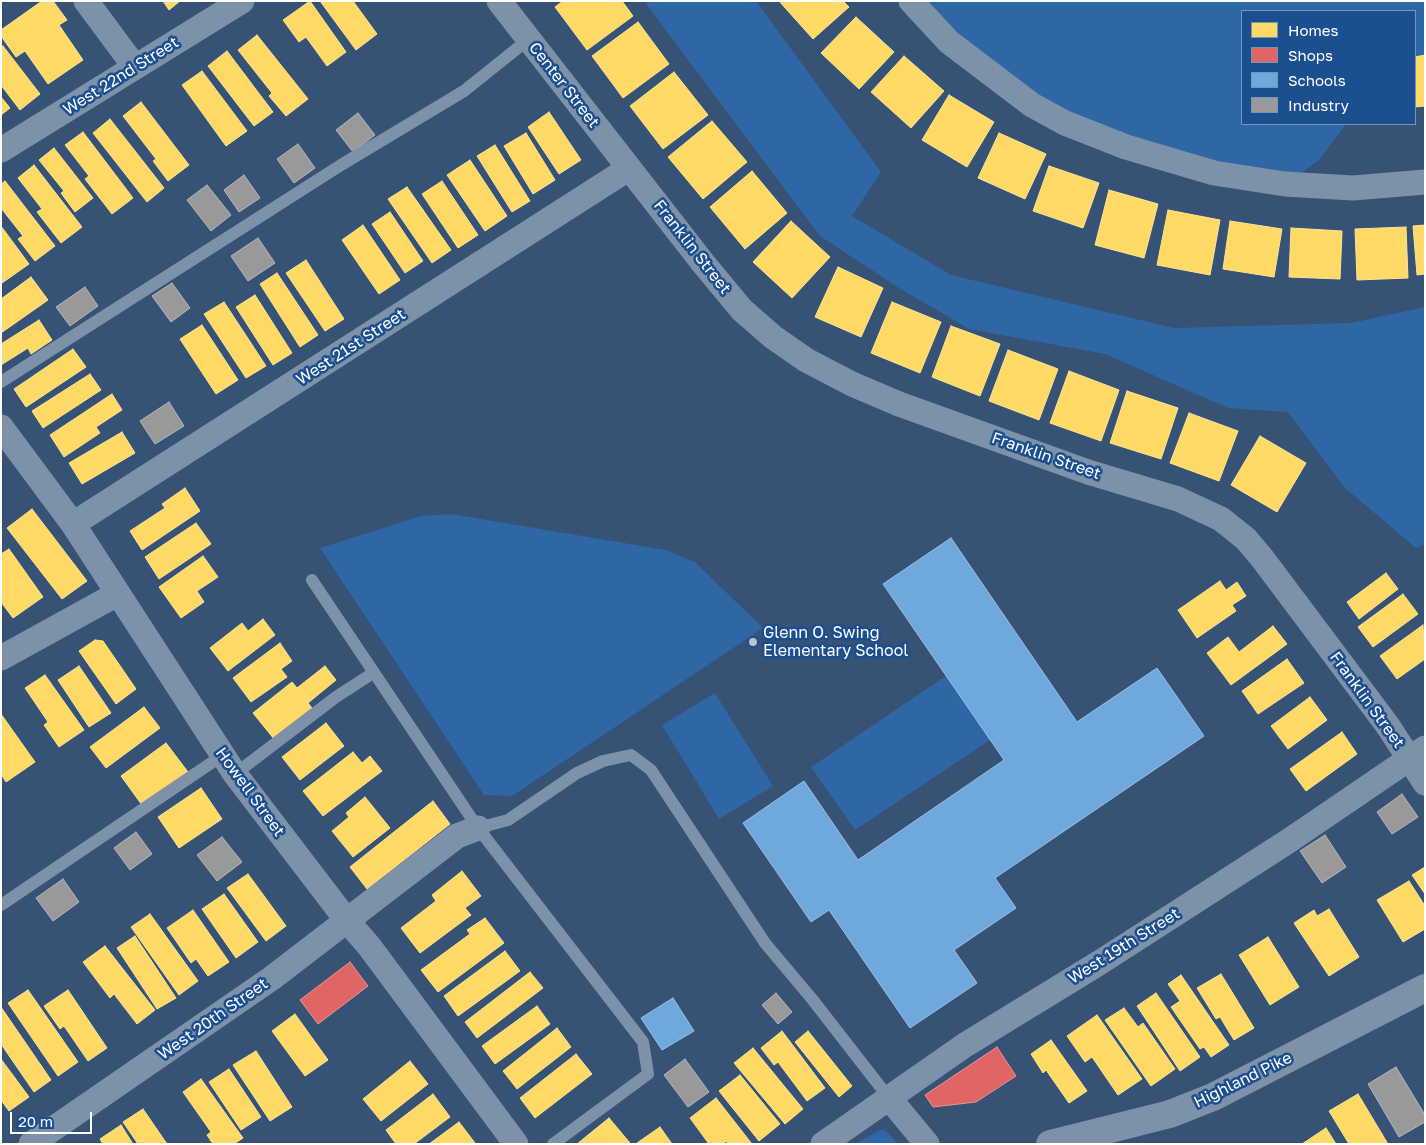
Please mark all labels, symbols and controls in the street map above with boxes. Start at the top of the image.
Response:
legend [1241,10,1416,125]
text: Homes [1288,21,1338,39]
street label: West 22nd Street [60,33,182,119]
street label: Center Street [525,38,603,132]
text: Shops [1288,46,1333,64]
text: Schools [1288,71,1346,89]
text: Industry [1288,96,1349,114]
street label: Franklin Street [649,196,735,298]
street label: West 21st Street [293,305,409,389]
street label: Franklin Street [989,428,1103,484]
place label: Glenn O. Swing Elementary School [763,623,908,661]
marker: Glenn O. Swing Elementary School [747,636,759,648]
street label: Franklin Street [1326,648,1408,752]
street label: Howell Street [211,744,289,840]
street label: West 19th Street [1065,904,1183,988]
street label: West 20th Street [154,974,272,1064]
street label: Highland Pike [1191,1048,1295,1112]
scale bar [12,1102,95,1134]
text: 20 m [18,1112,53,1130]

